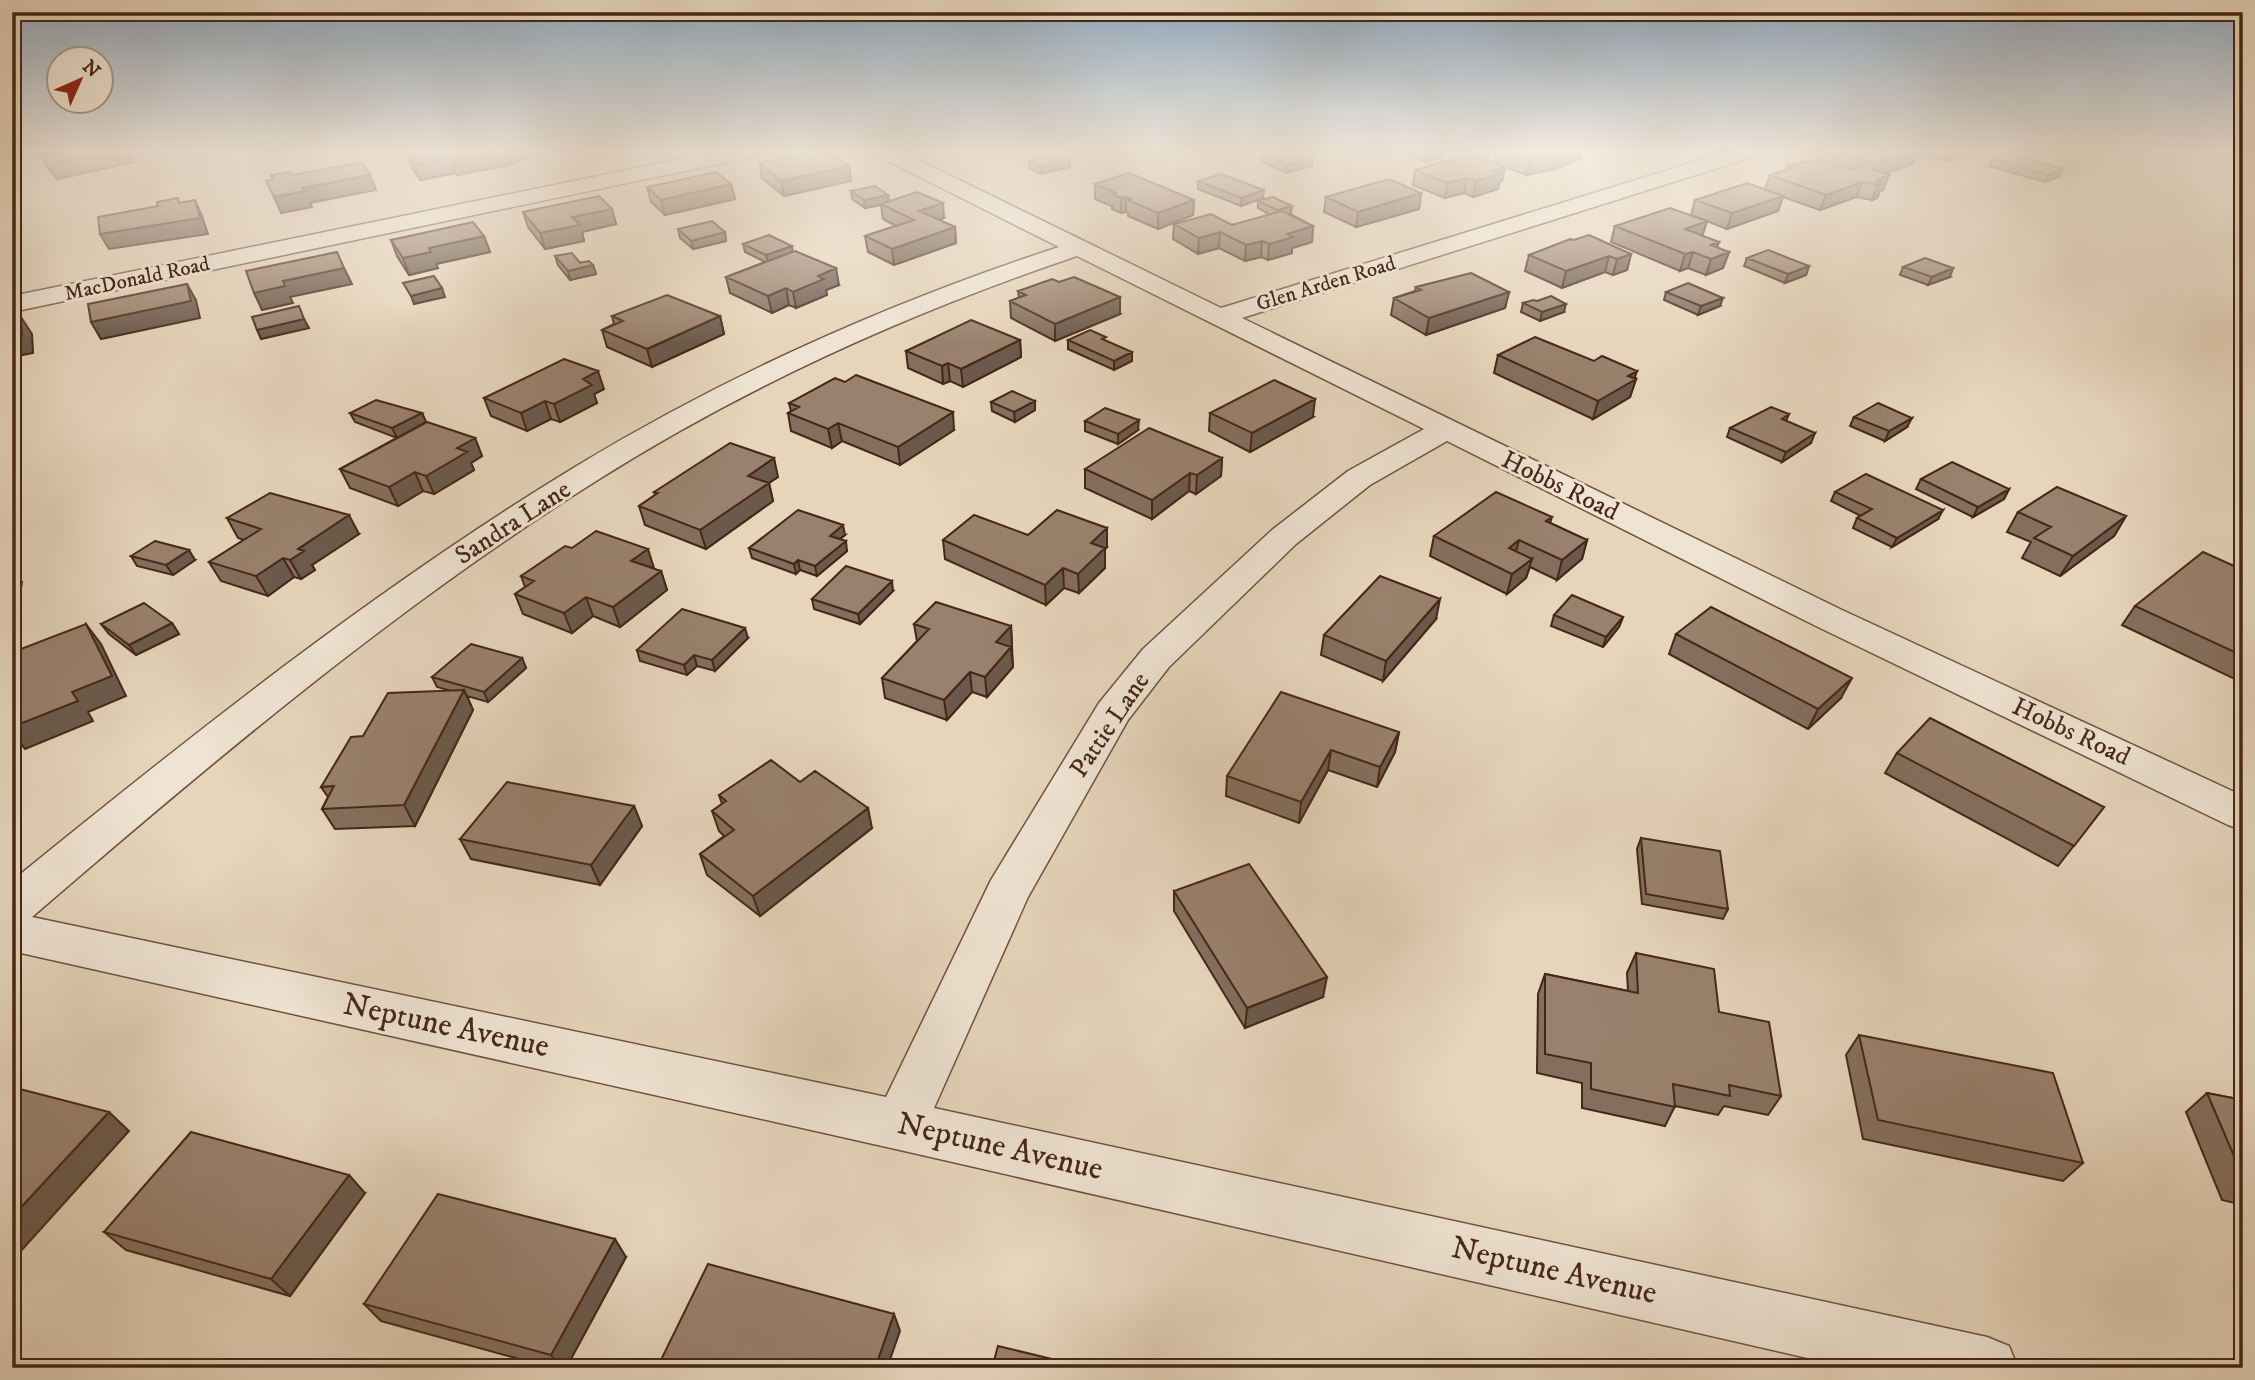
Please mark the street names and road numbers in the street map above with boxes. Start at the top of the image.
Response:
street label: Glen Arden Road [1253,250,1399,318]
street label: MacDonald Road [62,251,212,307]
street label: Hobbs Road [1496,443,1624,529]
street label: Sandra Lane [449,473,577,573]
street label: Pattie Lane [1063,666,1157,784]
street label: Hobbs Road [2007,690,2135,774]
street label: Neptune Avenue [339,985,553,1067]
street label: Neptune Avenue [893,1104,1107,1190]
street label: Neptune Avenue [1447,1228,1661,1314]

